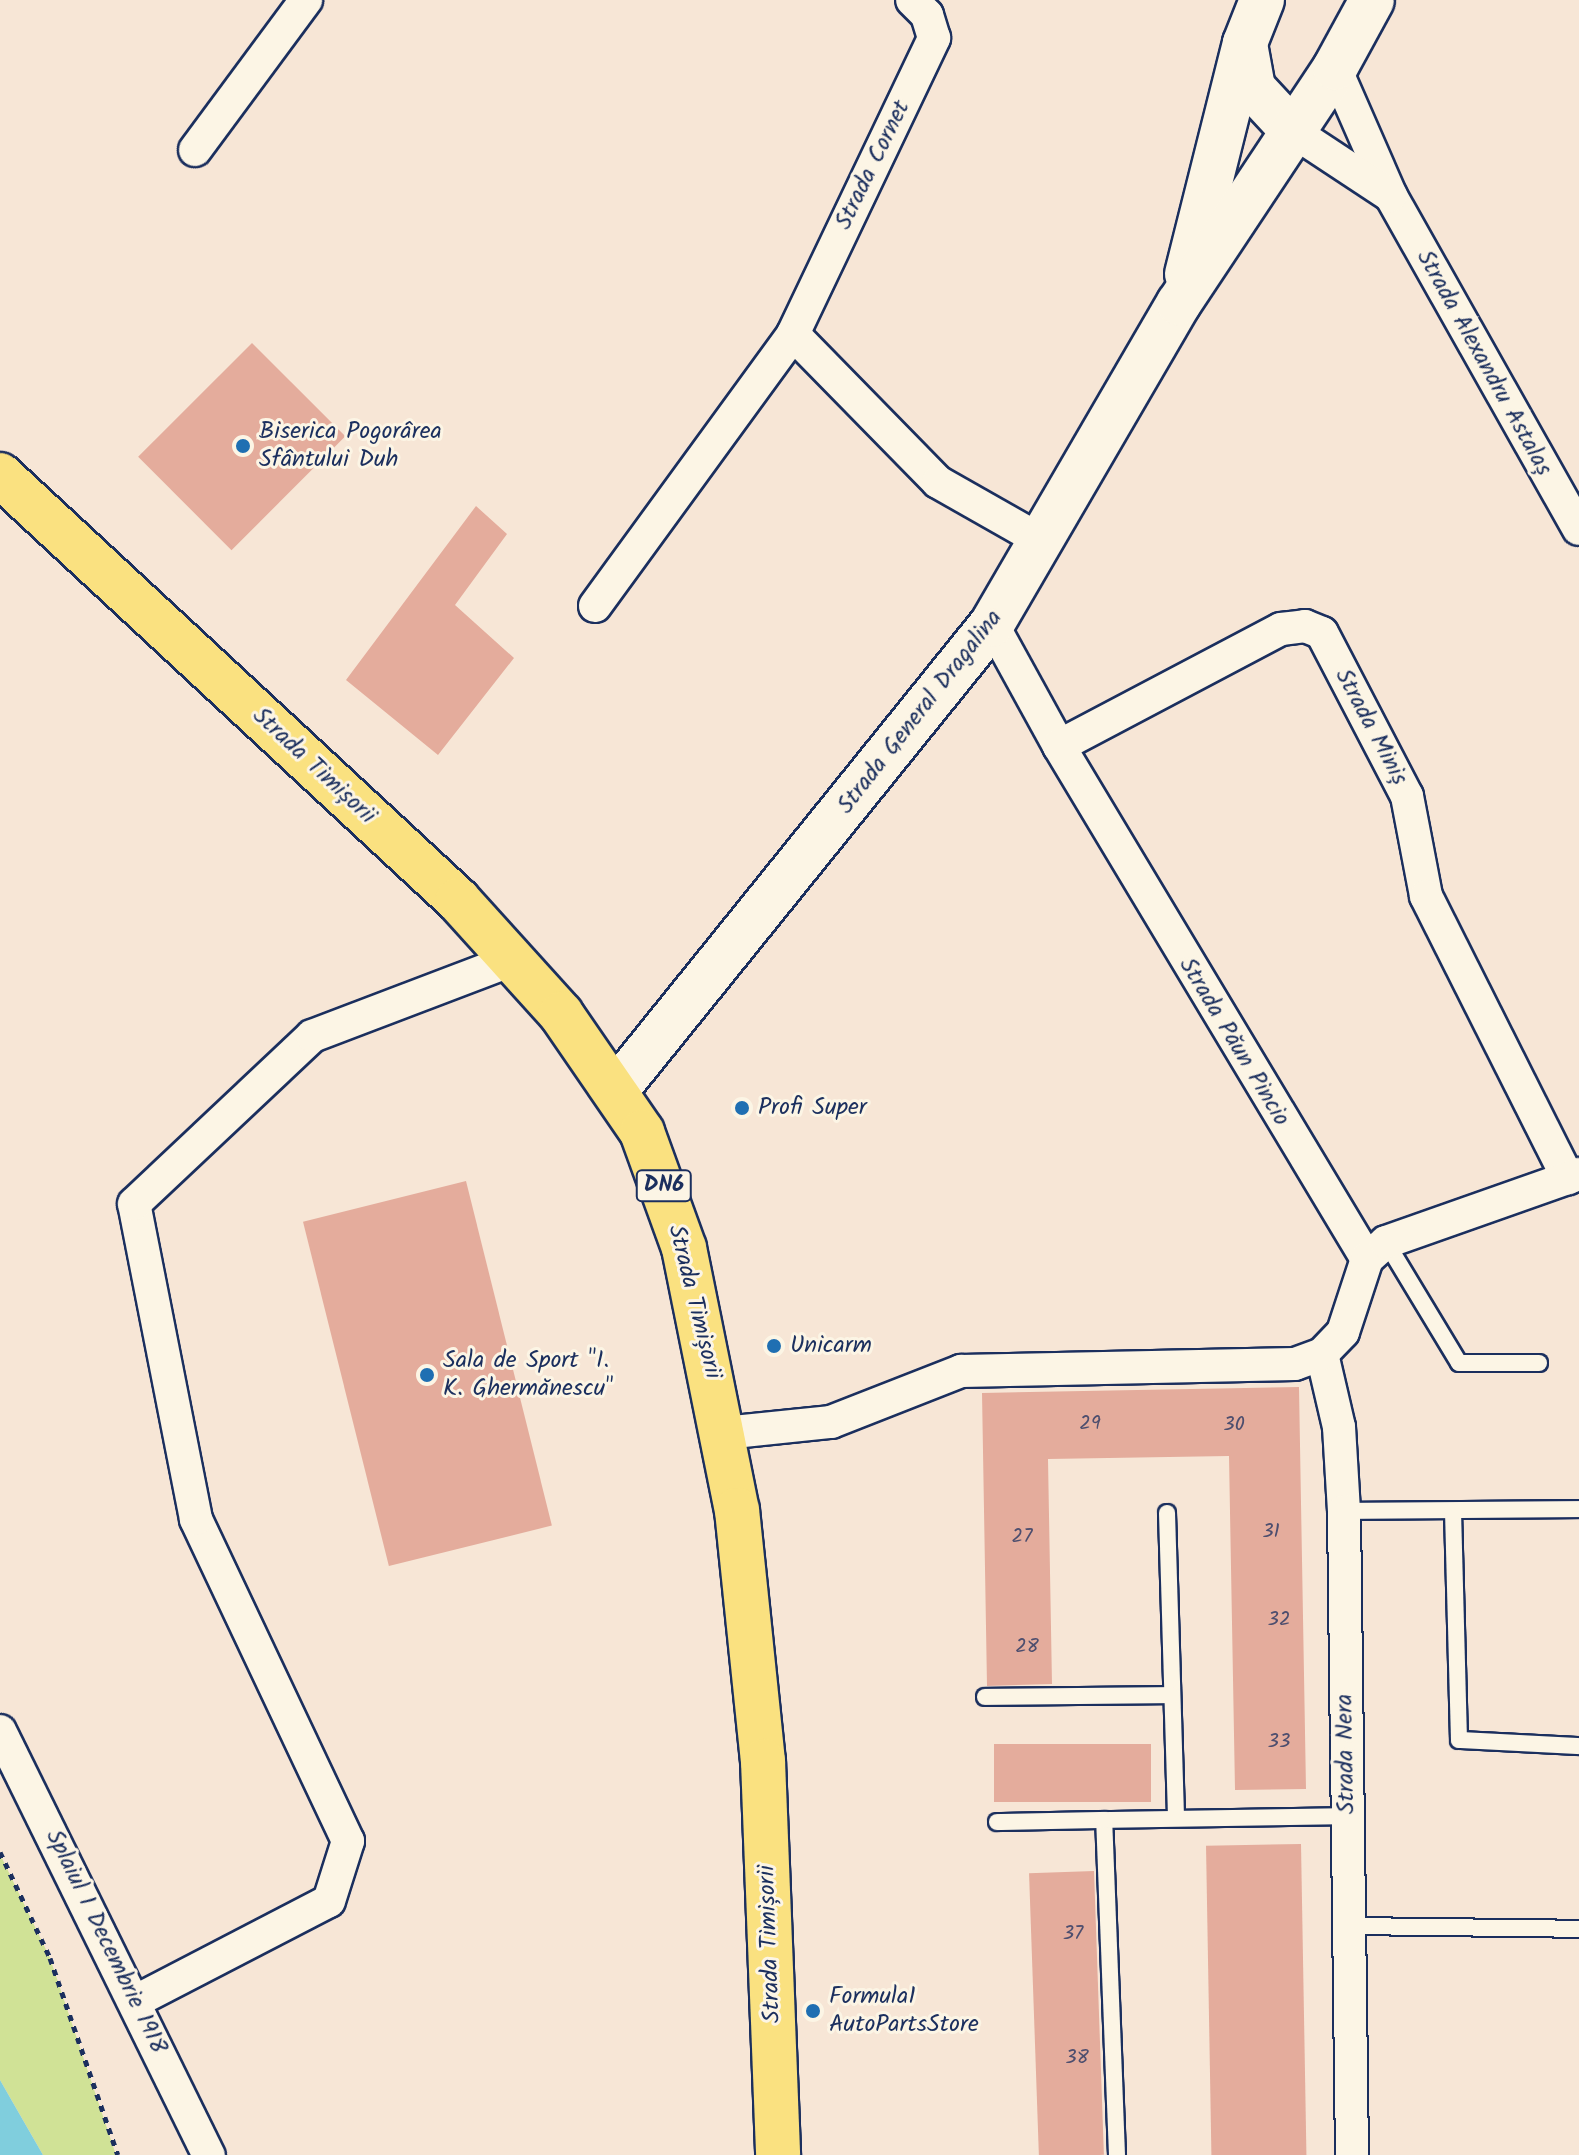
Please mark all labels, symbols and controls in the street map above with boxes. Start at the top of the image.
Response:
street label: Strada Cornet [829,96,917,234]
street label: Strada Alexandru Astalaș [1410,245,1558,481]
place label: Biserica Pogorârea Sfântului Duh [259,418,442,474]
marker: Biserica Pogorârea Sfântului Duh [234,437,252,455]
street label: Strada General Dragalina [831,604,1009,820]
street label: Strada Miniș [1328,664,1414,790]
street label: Strada Timișorii [246,702,382,830]
street label: Strada Păun Pincio [1172,953,1296,1131]
place label: Profi Super [758,1094,867,1122]
marker: Profi Super [733,1099,751,1117]
road number: DN6 [634,1168,694,1204]
street label: Strada Timișorii [661,1222,727,1382]
place label: Unicarm [790,1332,872,1360]
marker: Unicarm [765,1337,783,1355]
place label: Sala de Sport "I. K. Ghermănescu" [443,1347,613,1403]
marker: Sala de Sport "I. K. Ghermănescu" [418,1366,436,1384]
house number: 29 [1079,1412,1101,1436]
house number: 30 [1223,1413,1245,1437]
house number: 31 [1262,1520,1280,1544]
house number: 27 [1012,1525,1032,1549]
house number: 32 [1267,1608,1291,1632]
house number: 28 [1015,1635,1039,1659]
street label: Strada Nera [1331,1694,1361,1814]
house number: 33 [1268,1730,1290,1754]
street label: Splaiul 1 Decembrie 1918 [39,1825,173,2059]
street label: Strada Timișorii [753,1865,787,2023]
house number: 37 [1063,1922,1083,1946]
place label: Formula1 AutoPartsStore [829,1983,979,2039]
marker: Formula1 AutoPartsStore [804,2002,822,2020]
house number: 38 [1065,2046,1089,2070]

